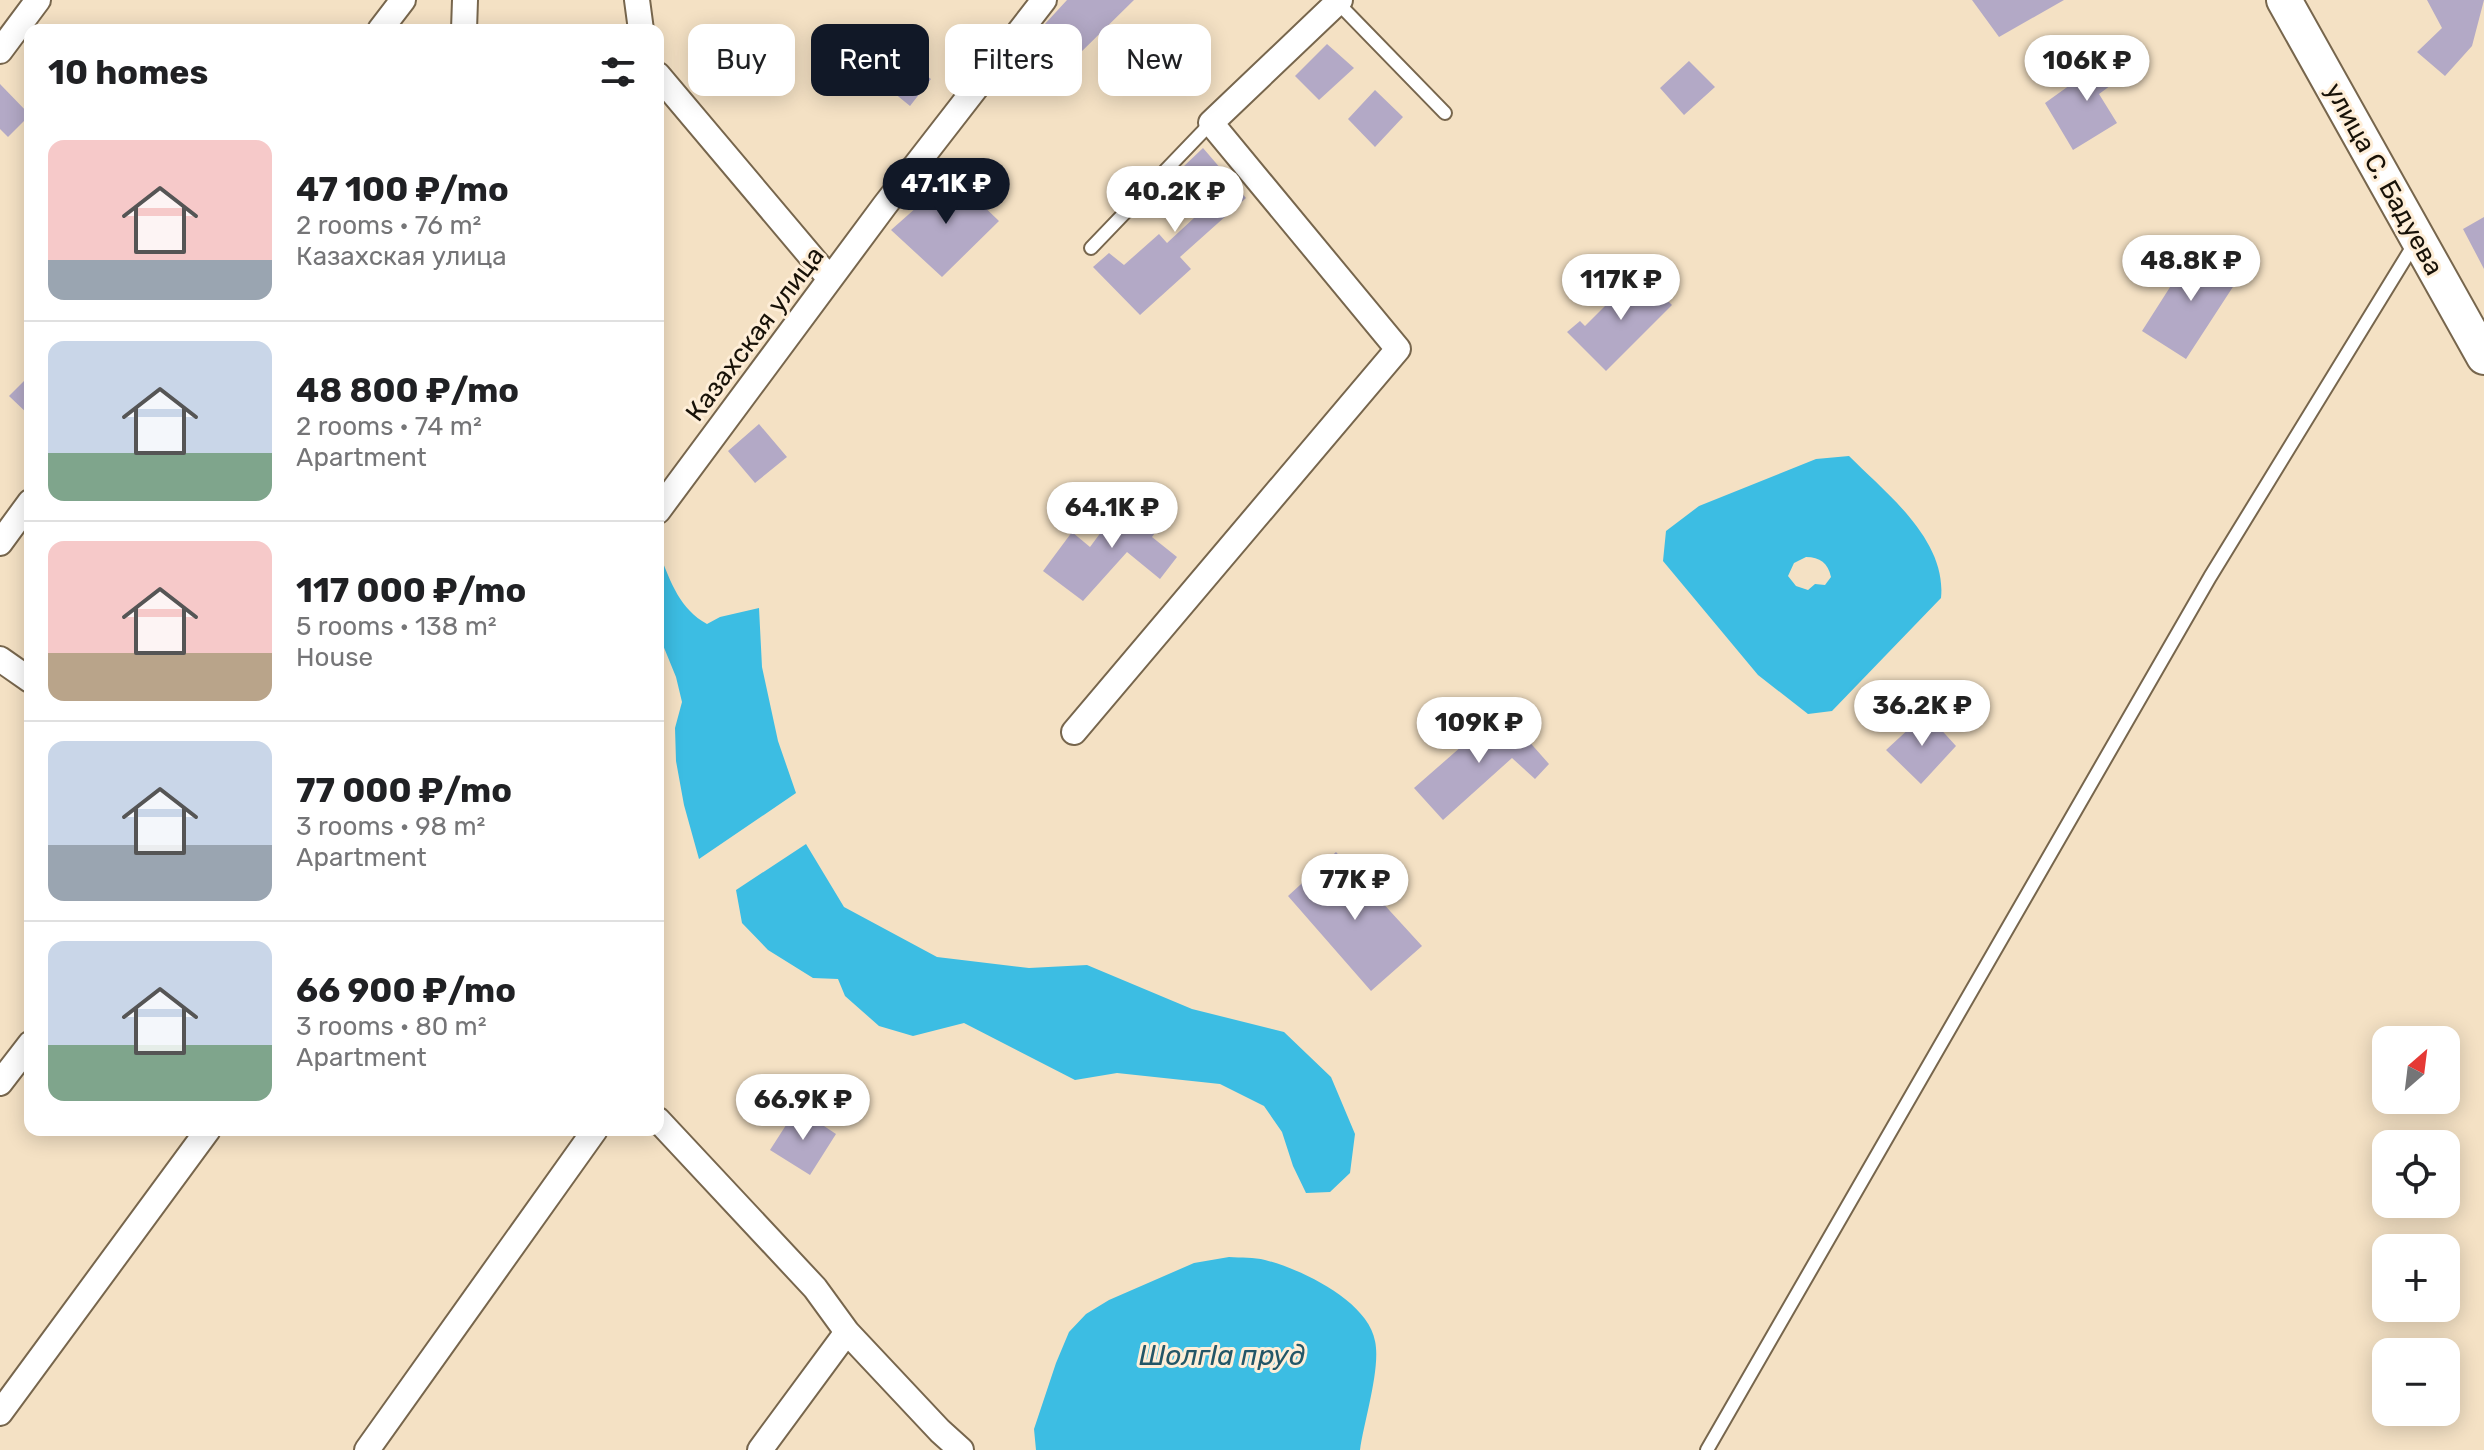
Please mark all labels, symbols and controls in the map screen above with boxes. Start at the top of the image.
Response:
chip: Buy [688,24,795,96]
chip: Rent [811,24,929,96]
chip: Filters [945,24,1082,96]
chip: New [1098,24,1211,96]
pin: 106K ₽ [2022,35,2152,103]
text: 106K ₽ [2043,45,2131,76]
icon: filters [596,50,640,94]
text: 10 homes [48,52,208,93]
street label: улица С. Бадуева [2318,77,2450,281]
pin: 47.1K ₽ [872,158,1020,226]
pin: 40.2K ₽ [1101,166,1249,234]
text: 47.1K ₽ [901,168,991,199]
text: 47 100 ₽/mo [296,169,509,210]
icon: home [112,172,208,268]
text: 40.2K ₽ [1125,176,1225,207]
text: 2 rooms · 76 m² [296,210,481,241]
pin: 48.8K ₽ [2117,235,2265,303]
text: Казахская улица [296,241,507,272]
street label: Казахская улица [679,241,831,427]
text: 48.8K ₽ [2140,245,2242,276]
pin: 117K ₽ [1556,254,1686,322]
text: 117K ₽ [1580,264,1662,295]
text: 48 800 ₽/mo [296,370,519,411]
icon: home [112,373,208,469]
text: 2 rooms · 74 m² [296,411,482,442]
text: Apartment [296,442,427,473]
pin: 64.1K ₽ [1038,482,1186,550]
text: 64.1K ₽ [1065,492,1159,523]
text: 117 000 ₽/mo [296,570,526,611]
icon: home [112,573,208,669]
text: 5 rooms · 138 m² [296,611,497,642]
text: House [296,642,373,673]
pin: 36.2K ₽ [1848,680,1996,748]
text: 36.2K ₽ [1872,690,1972,721]
pin: 109K ₽ [1414,697,1544,765]
text: 109K ₽ [1435,707,1523,738]
text: 77 000 ₽/mo [296,770,512,811]
icon: home [112,773,208,869]
text: 3 rooms · 98 m² [296,811,485,842]
text: Apartment [296,842,427,873]
pin: 77K ₽ [1299,854,1411,922]
text: 77K ₽ [1319,864,1391,895]
text: 66 900 ₽/mo [296,970,516,1011]
icon: home [112,973,208,1069]
text: 3 rooms · 80 m² [296,1011,487,1042]
north arrow [2372,1026,2460,1114]
map controls [2372,1026,2460,1426]
text: Apartment [296,1042,427,1073]
pin: 66.9K ₽ [729,1074,877,1142]
text: 66.9K ₽ [754,1084,852,1115]
button: locate [2372,1130,2460,1218]
button: + [2372,1234,2460,1322]
button: − [2372,1338,2460,1426]
water label: ШолгIа пруд [1139,1339,1305,1372]

